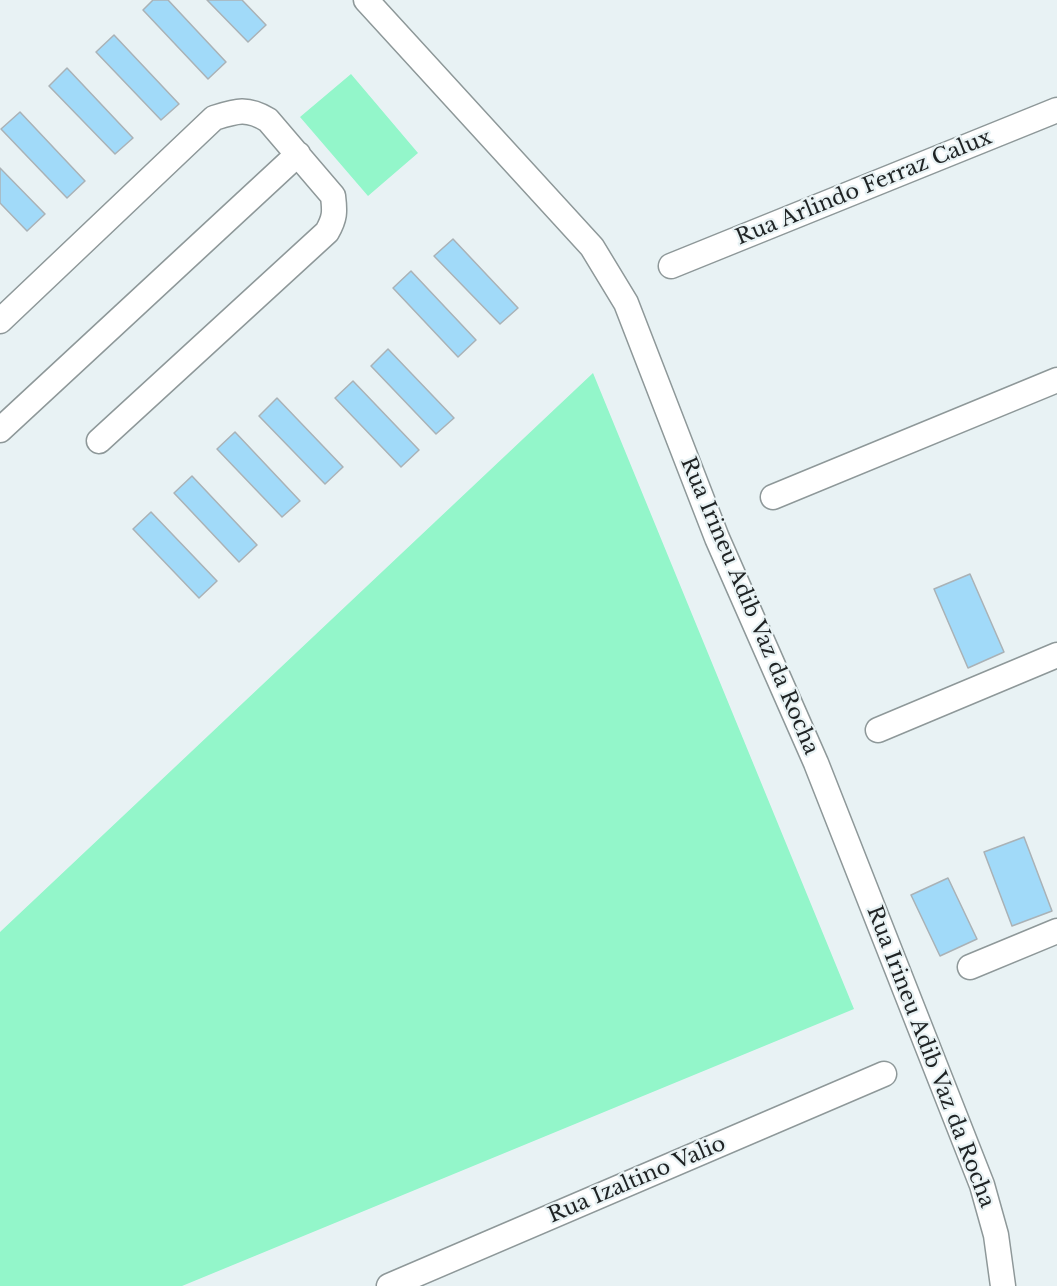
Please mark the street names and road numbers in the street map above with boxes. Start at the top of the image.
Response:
street label: Rua Arlindo Ferraz Calux [732,125,996,251]
street label: Rua Irineu Adib Vaz da Rocha [675,453,823,759]
street label: Rua Irineu Adib Vaz da Rocha [861,903,999,1211]
street label: Rua Izaltino Valio [544,1131,730,1229]

